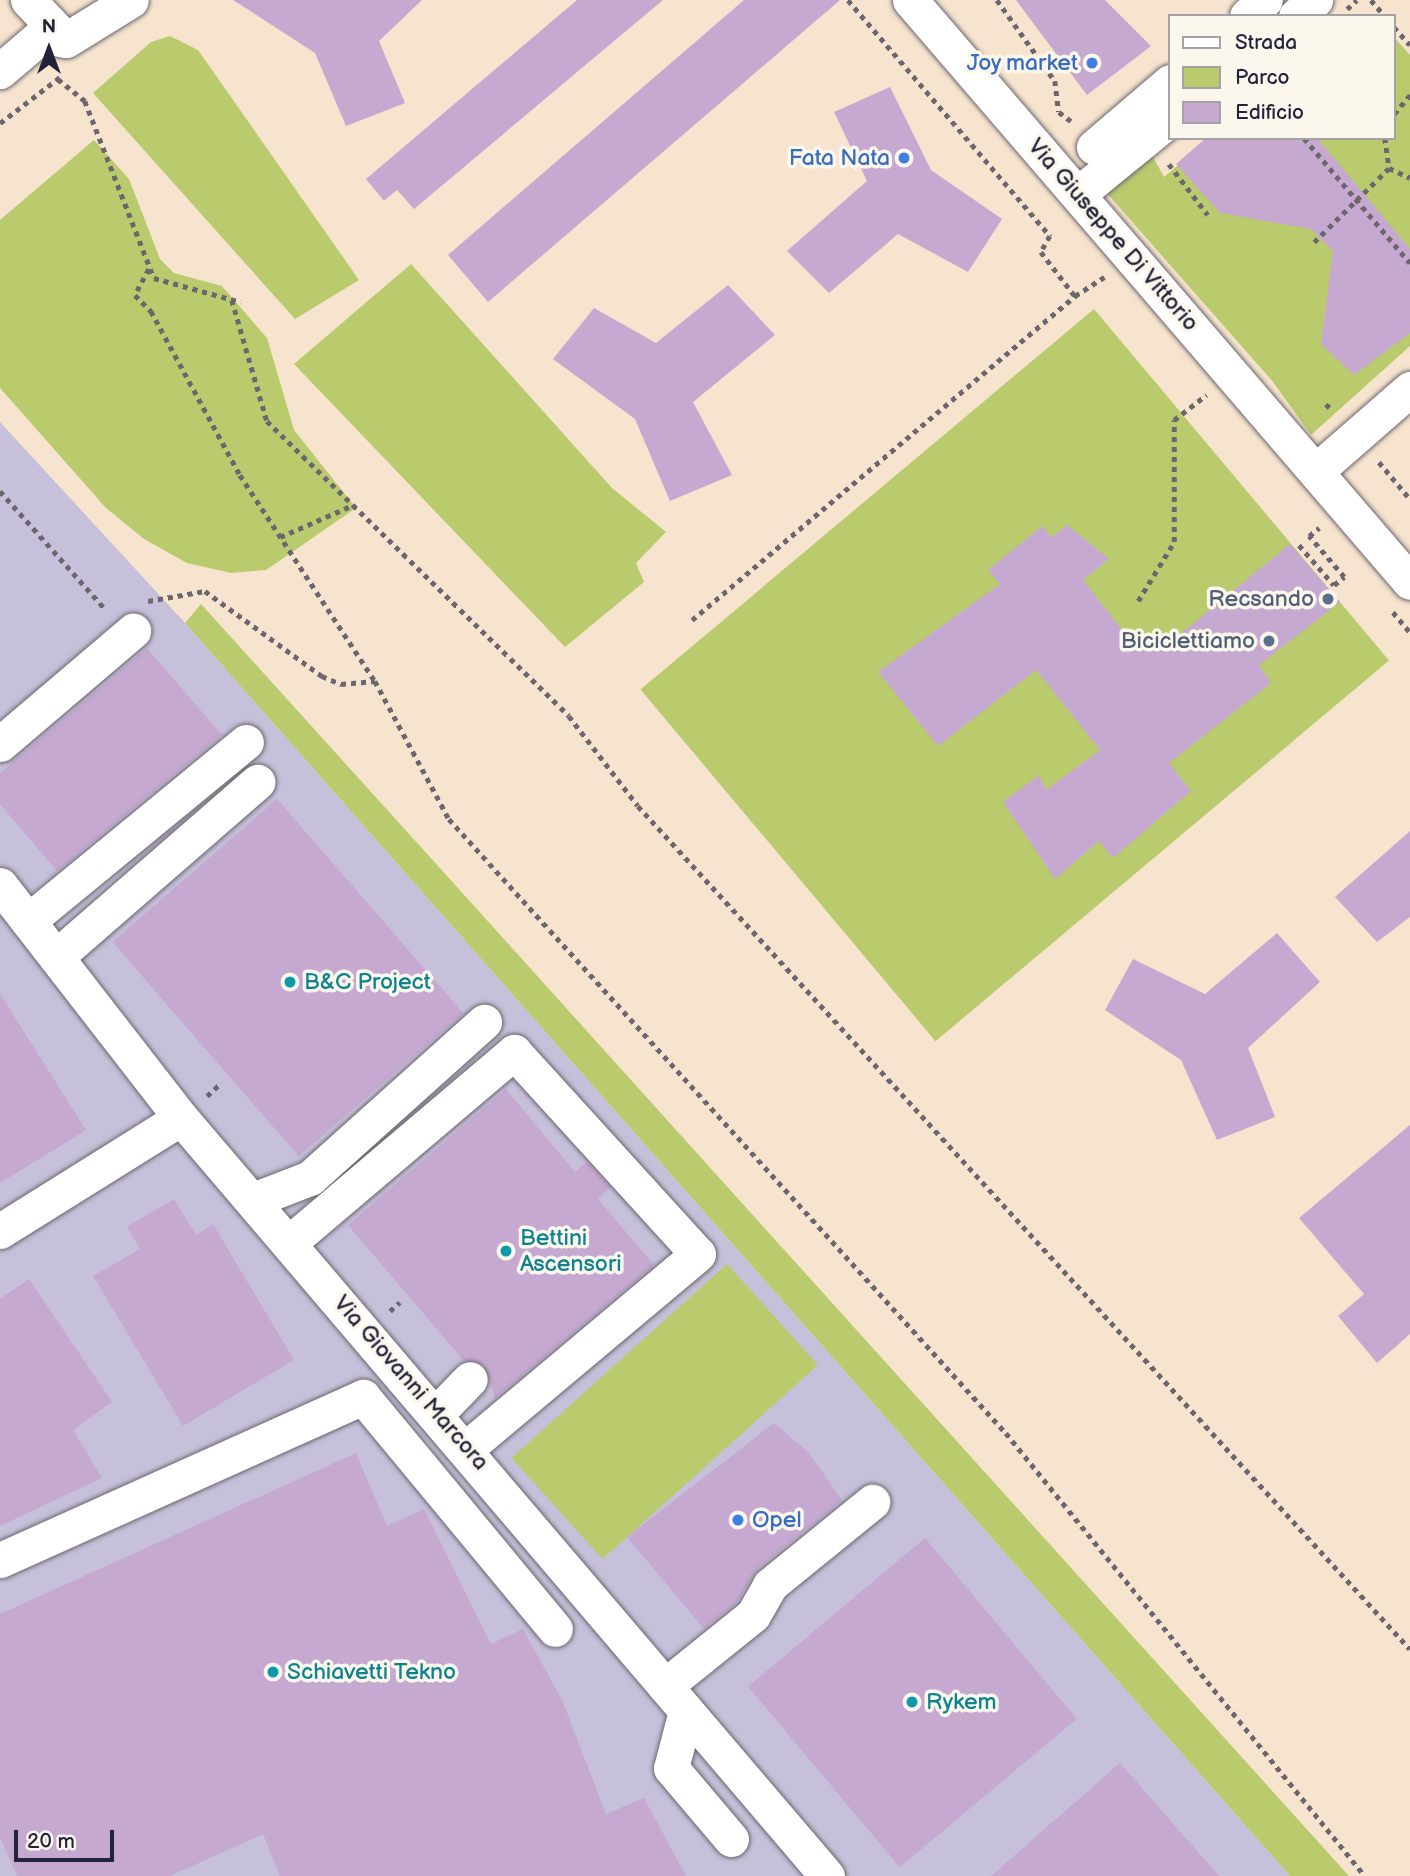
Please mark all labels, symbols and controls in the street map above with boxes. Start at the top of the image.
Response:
north arrow [14,14,84,84]
legend [1168,14,1396,140]
text: N [42,16,56,39]
text: Strada [1235,30,1297,55]
place label: Joy market [965,49,1078,77]
marker: Joy market [1084,55,1100,71]
text: Parco [1235,65,1290,90]
text: Edificio [1235,100,1304,125]
street label: Via Giuseppe Di Vittorio [1022,133,1204,337]
place label: Fata Nata [789,144,890,172]
marker: Fata Nata [896,150,912,166]
place label: Recsando [1208,585,1314,613]
marker: Recsando [1320,591,1336,607]
place label: Biciclettiamo [1121,627,1255,655]
marker: Biciclettiamo [1261,633,1277,649]
place label: B&C Project [304,968,431,996]
marker: B&C Project [282,974,298,990]
place label: Bettini Ascensori [520,1224,622,1278]
marker: Bettini Ascensori [498,1243,514,1259]
street label: Via Giovanni Marcora [328,1290,494,1476]
place label: Opel [752,1506,802,1534]
marker: Opel [730,1512,746,1528]
place label: Schiavetti Tekno [287,1658,457,1686]
marker: Schiavetti Tekno [265,1664,281,1680]
place label: Rykem [926,1688,997,1716]
marker: Rykem [904,1694,920,1710]
scale bar [18,1816,117,1860]
text: 20 m [27,1829,75,1854]

